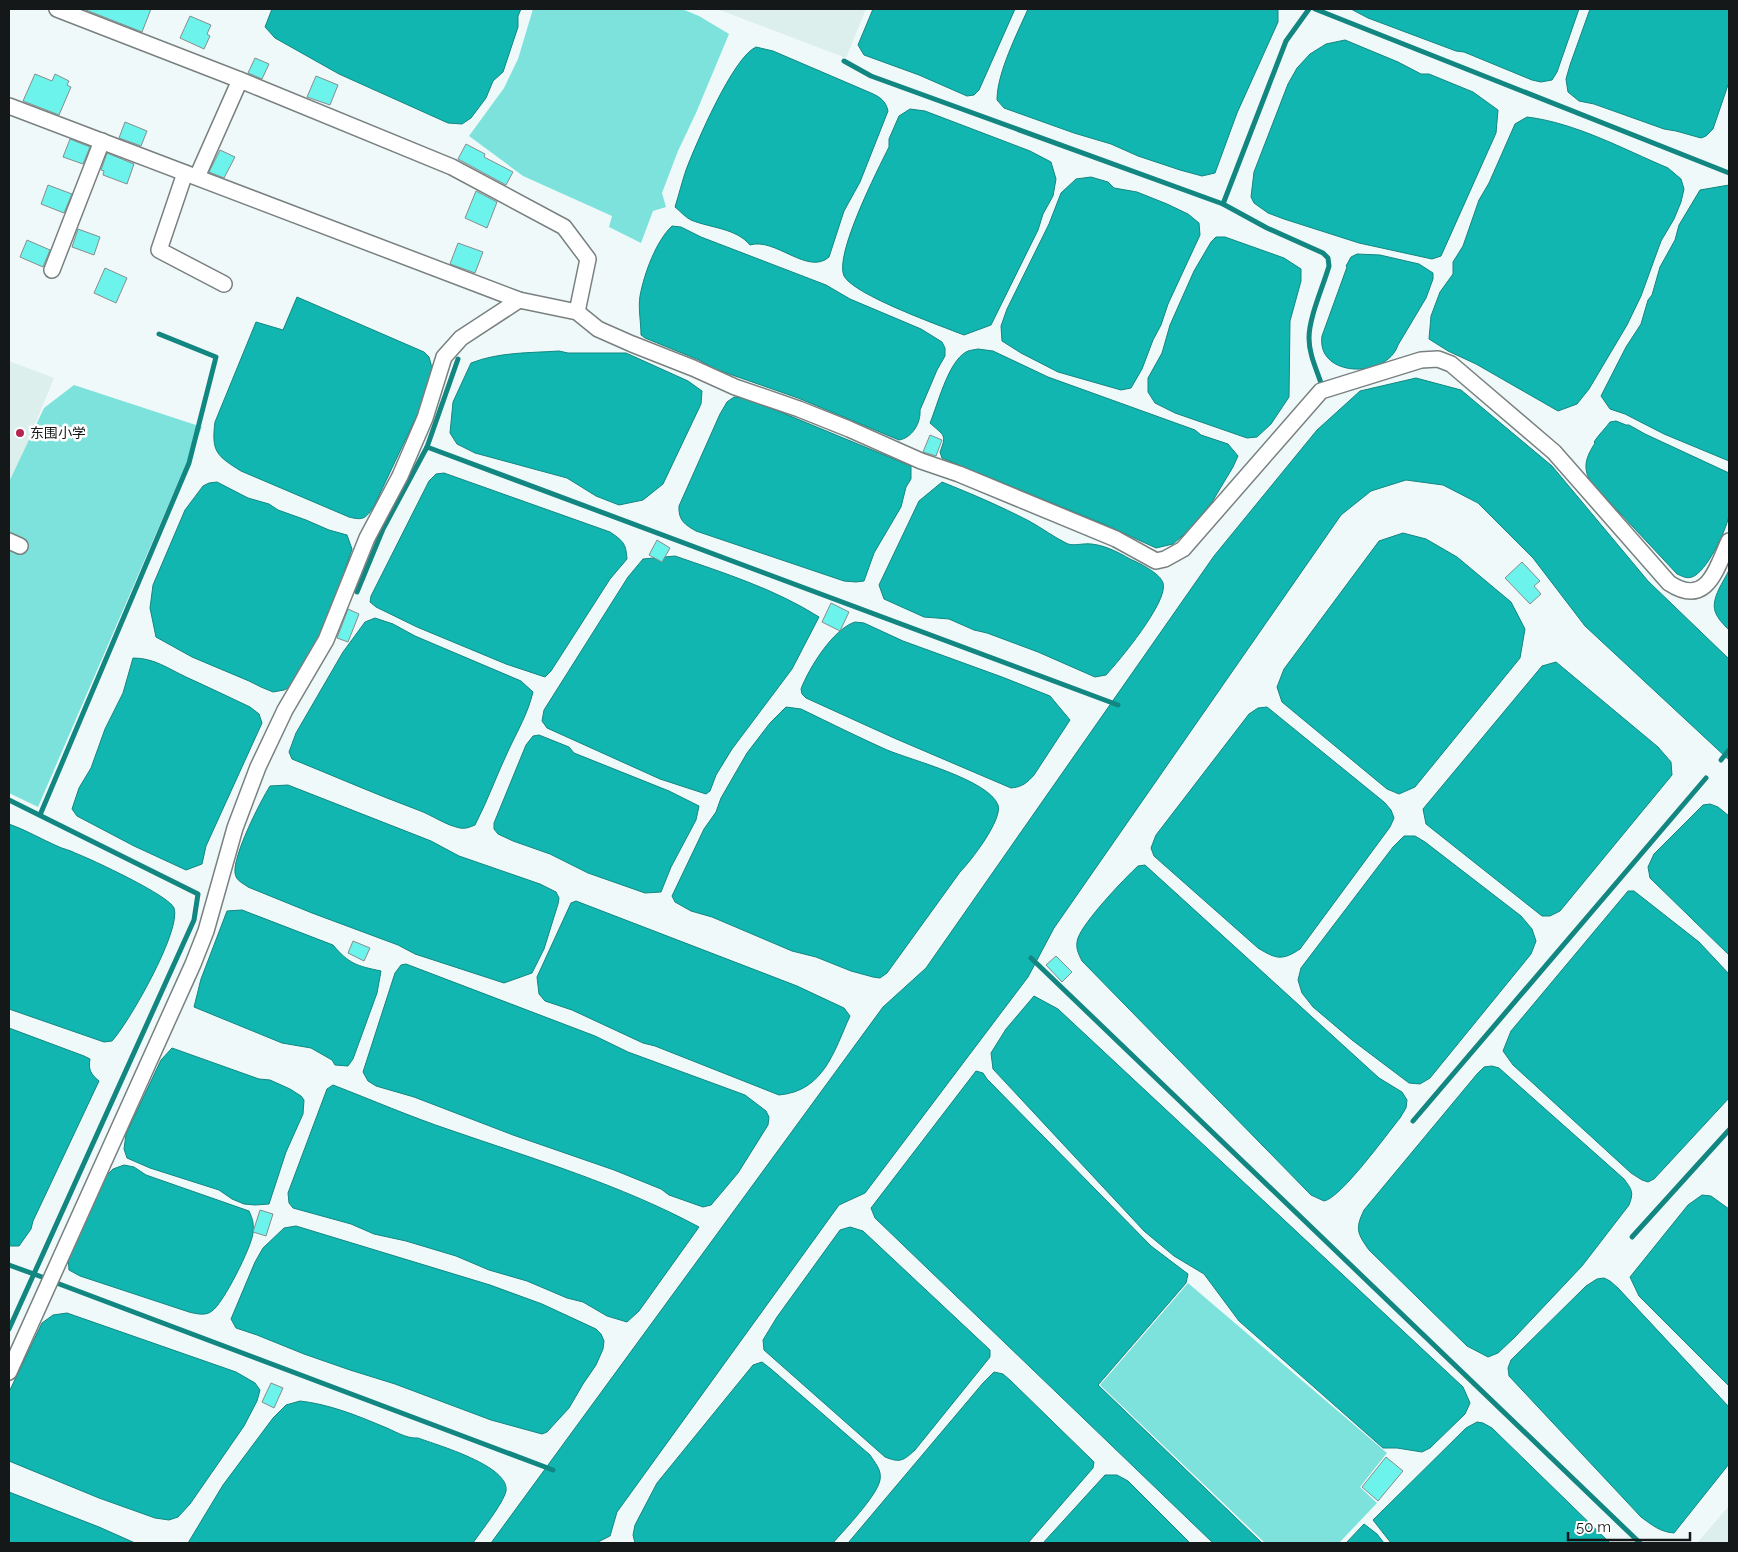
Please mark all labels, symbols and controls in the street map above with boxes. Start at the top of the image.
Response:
place label: 东围小学 [30,425,86,441]
marker: 东围小学 [14,427,26,439]
scale bar [1568,1510,1690,1542]
text: 50 m [1576,1518,1611,1536]

